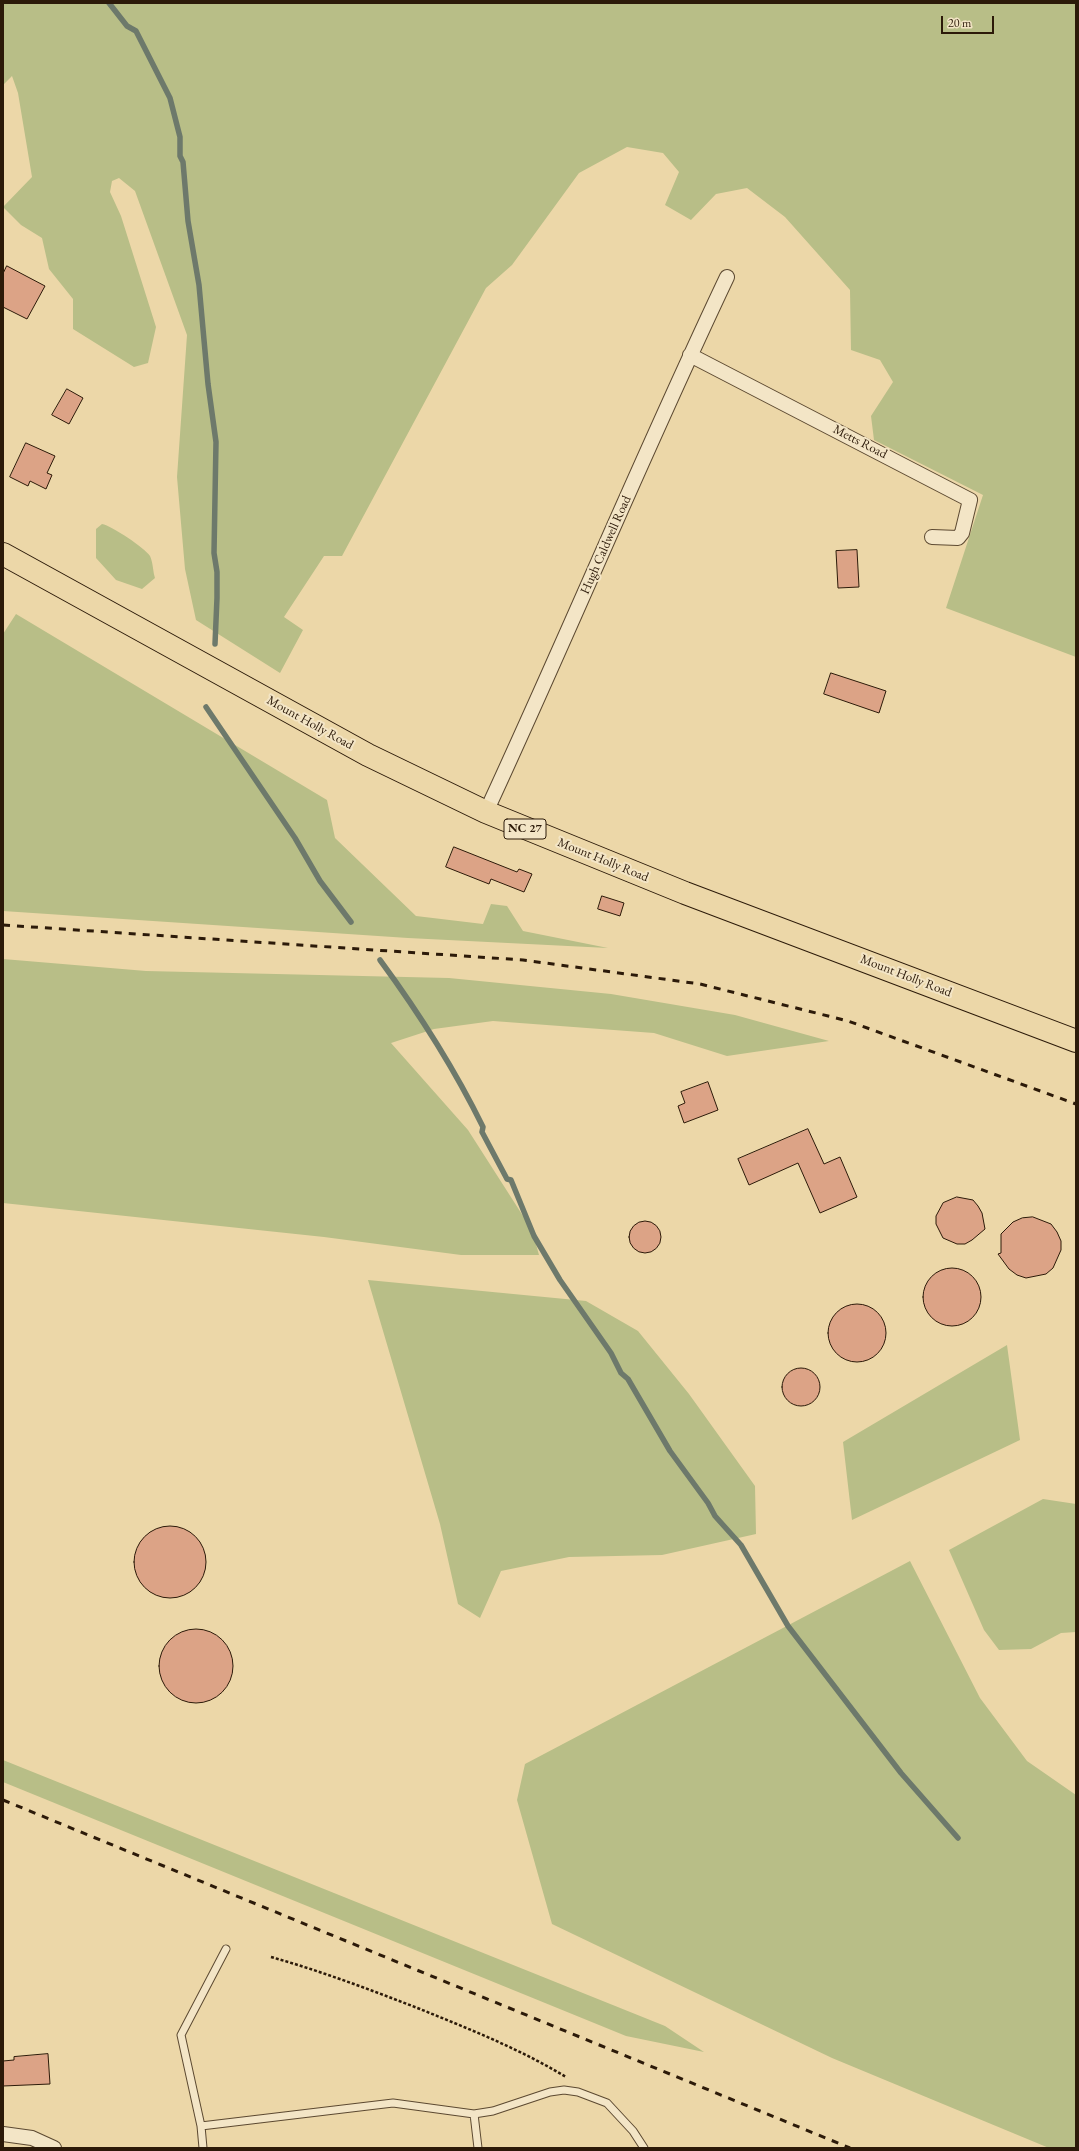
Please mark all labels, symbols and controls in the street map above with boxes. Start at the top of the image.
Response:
scale bar [943,8,996,34]
text: 20 m [948,15,971,31]
street label: Metts Road [830,422,890,462]
street label: Hugh Caldwell Road [577,493,635,597]
street label: Mount Holly Road [264,693,356,753]
road number: NC 27 [504,819,546,839]
street label: Mount Holly Road [555,835,651,885]
street label: Mount Holly Road [858,951,954,1001]

